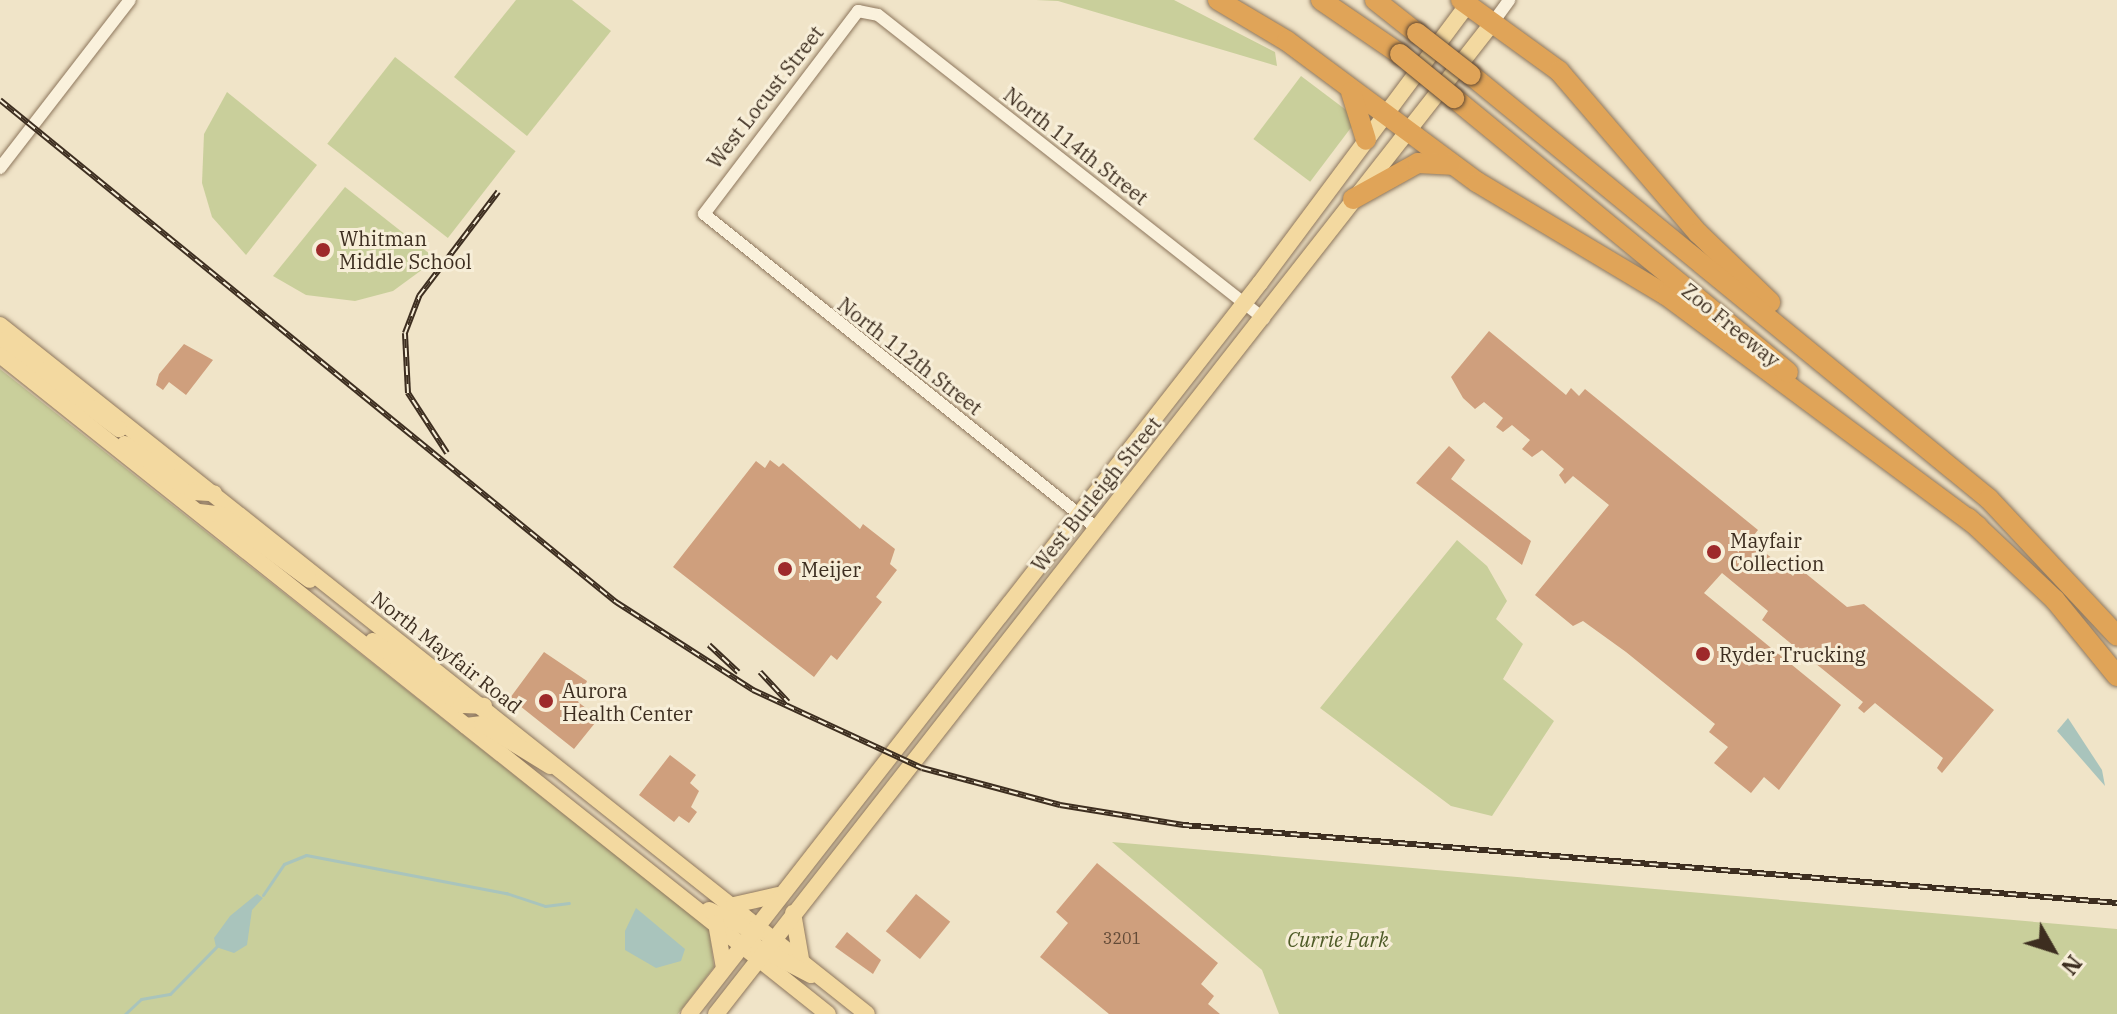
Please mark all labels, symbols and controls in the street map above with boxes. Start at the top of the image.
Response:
street label: West Locust Street [702,21,828,173]
street label: North 114th Street [999,82,1153,210]
place label: Whitman Middle School [339,226,472,273]
marker: Whitman Middle School [314,241,332,259]
street label: Zoo Freeway [1677,278,1785,372]
street label: North 112th Street [833,292,987,420]
street label: West Burleigh Street [1026,412,1166,576]
place label: Mayfair Collection [1730,528,1825,575]
marker: Mayfair Collection [1705,543,1723,561]
place label: Meijer [801,557,861,581]
marker: Meijer [776,560,794,578]
street label: North Mayfair Road [367,586,527,718]
place label: Ryder Trucking [1719,642,1866,666]
marker: Ryder Trucking [1694,645,1712,663]
place label: Aurora Health Center [562,678,693,725]
marker: Aurora Health Center [537,692,555,710]
north arrow [2013,910,2093,990]
park label: Currie Park [1287,927,1389,951]
house number: 3201 [1103,928,1141,948]
text: N [2055,950,2089,981]

